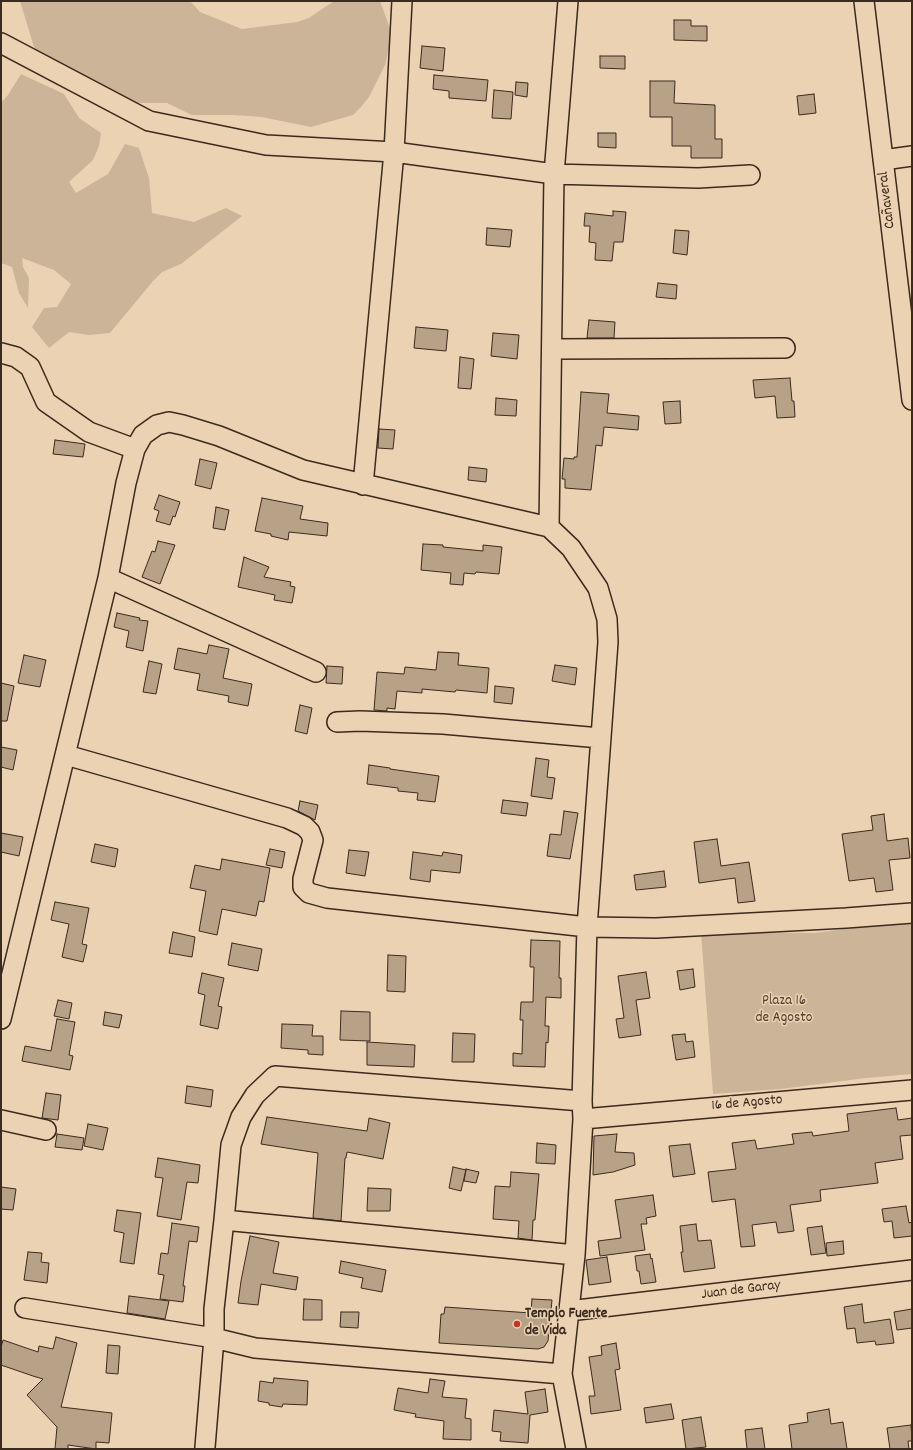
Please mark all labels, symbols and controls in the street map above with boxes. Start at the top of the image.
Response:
street label: Cañaveral [876,170,900,230]
park label: Plaza 16 de Agosto [755,993,813,1028]
street label: 16 de Agosto [711,1092,783,1116]
street label: Juan de Garay [700,1277,782,1305]
place label: Templo Fuente de Vida [525,1306,607,1341]
marker: Templo Fuente de Vida [512,1319,522,1329]

